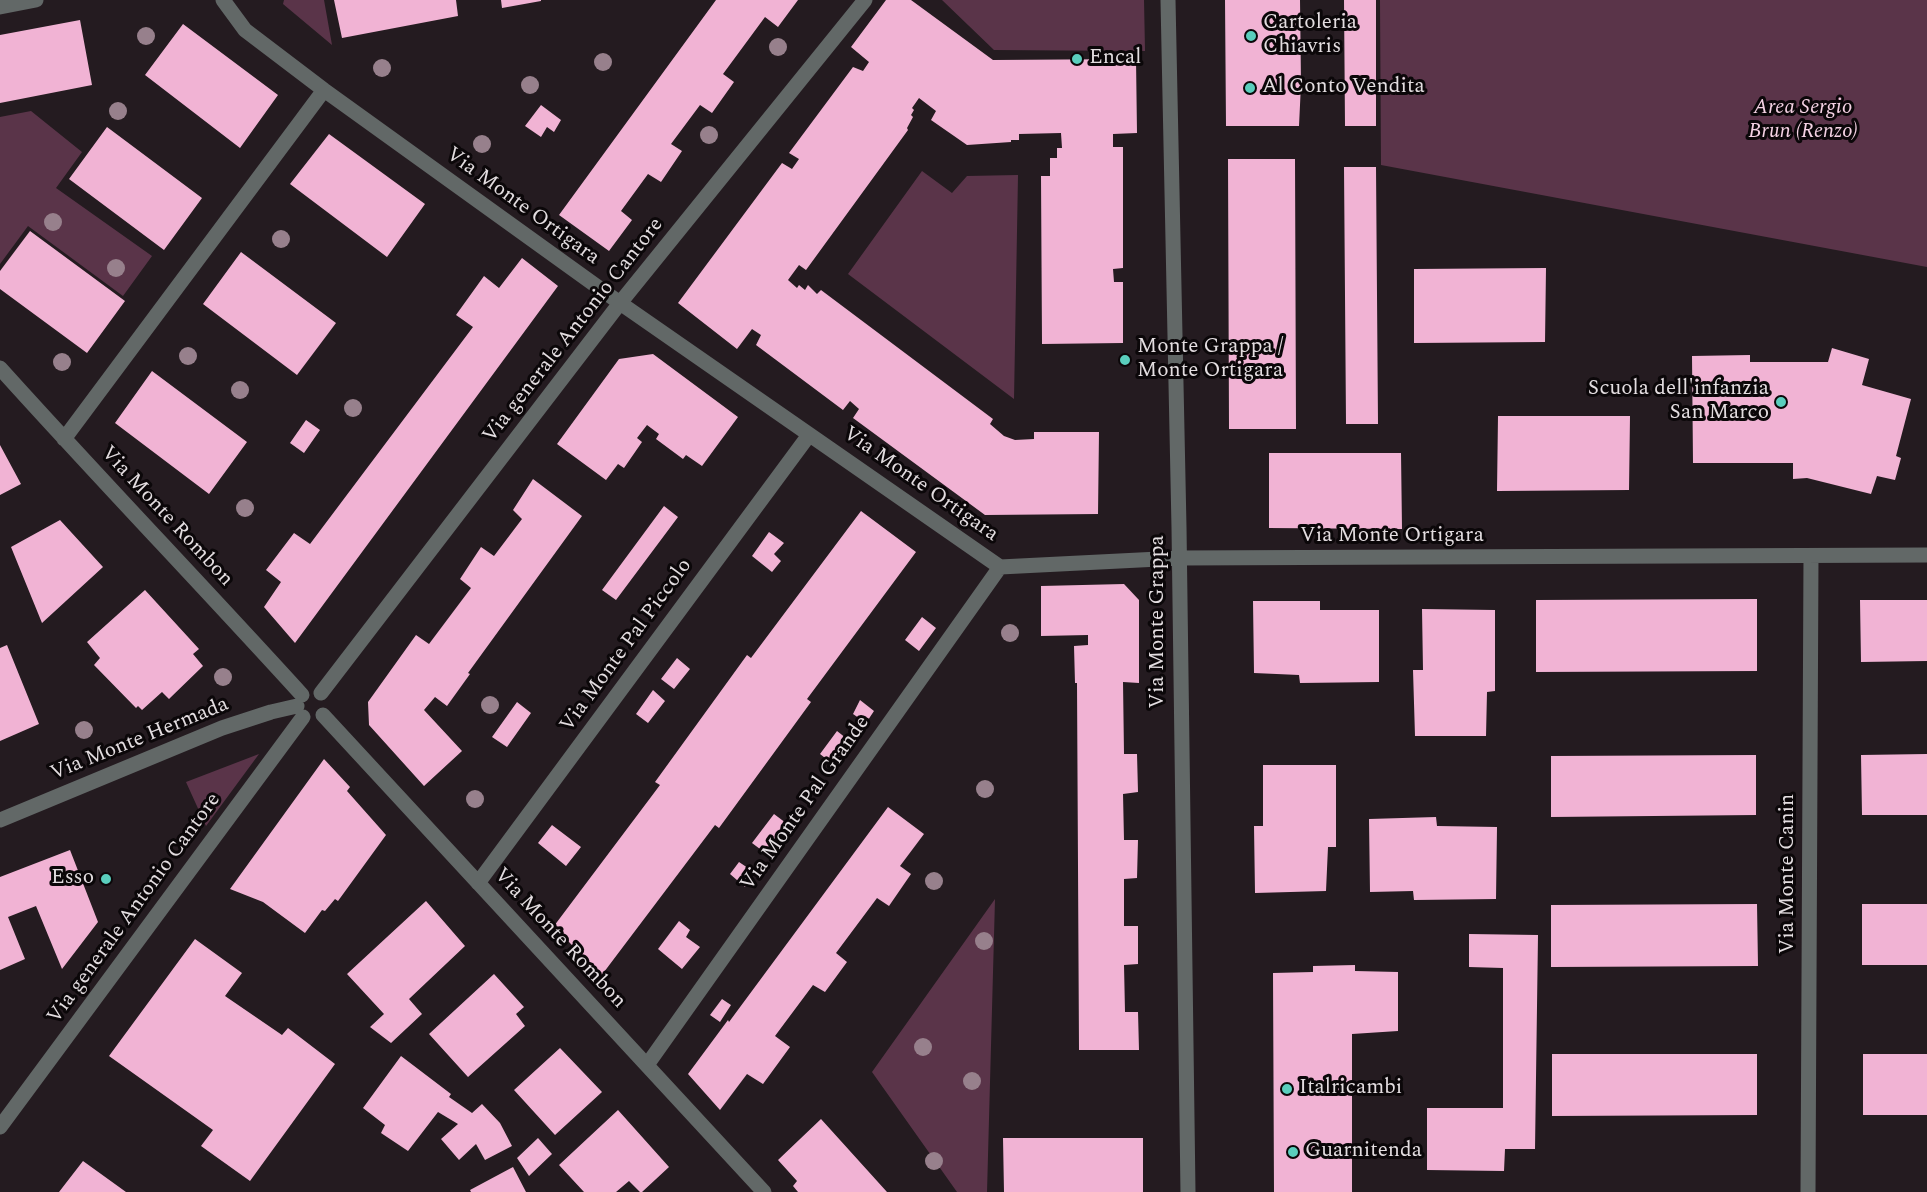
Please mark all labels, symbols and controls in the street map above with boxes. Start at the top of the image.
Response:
place label: Cartoleria Chiavris [1263,11,1357,61]
marker: Cartoleria Chiavris [1244,29,1258,43]
place label: Encal [1089,46,1141,72]
marker: Encal [1070,52,1084,66]
place label: Al Conto Vendita [1262,75,1425,101]
marker: Al Conto Vendita [1243,81,1257,95]
park label: Area Sergio Brun (Renzo) [1748,96,1858,146]
street label: Via Monte Ortigara [440,143,604,271]
street label: Via generale Antonio Cantore [478,213,670,449]
place label: Monte Grappa / Monte Ortigara [1137,335,1283,385]
marker: Monte Grappa / Monte Ortigara [1118,353,1132,367]
place label: Scuola dell'infanzia San Marco [1588,377,1769,427]
marker: Scuola dell'infanzia San Marco [1774,395,1788,409]
street label: Via Monte Ortigara [837,422,1003,548]
street label: Via Monte Rombon [94,442,238,592]
street label: Via Monte Ortigara [1300,524,1484,550]
street label: Via Monte Grappa [1146,535,1172,709]
street label: Via Monte Pal Piccolo [556,555,698,737]
street label: Via Monte Hermada [47,693,233,787]
street label: Via Monte Pal Grande [736,712,876,896]
street label: Via generale Antonio Cantore [43,789,227,1029]
street label: Via Monte Canin [1776,794,1802,954]
street label: Via Monte Rombon [487,864,631,1014]
place label: Esso [51,866,94,892]
marker: Esso [99,872,113,886]
place label: Italricambi [1299,1076,1402,1102]
marker: Italricambi [1280,1082,1294,1096]
place label: Guarnitenda [1305,1139,1422,1165]
marker: Guarnitenda [1286,1145,1300,1159]

